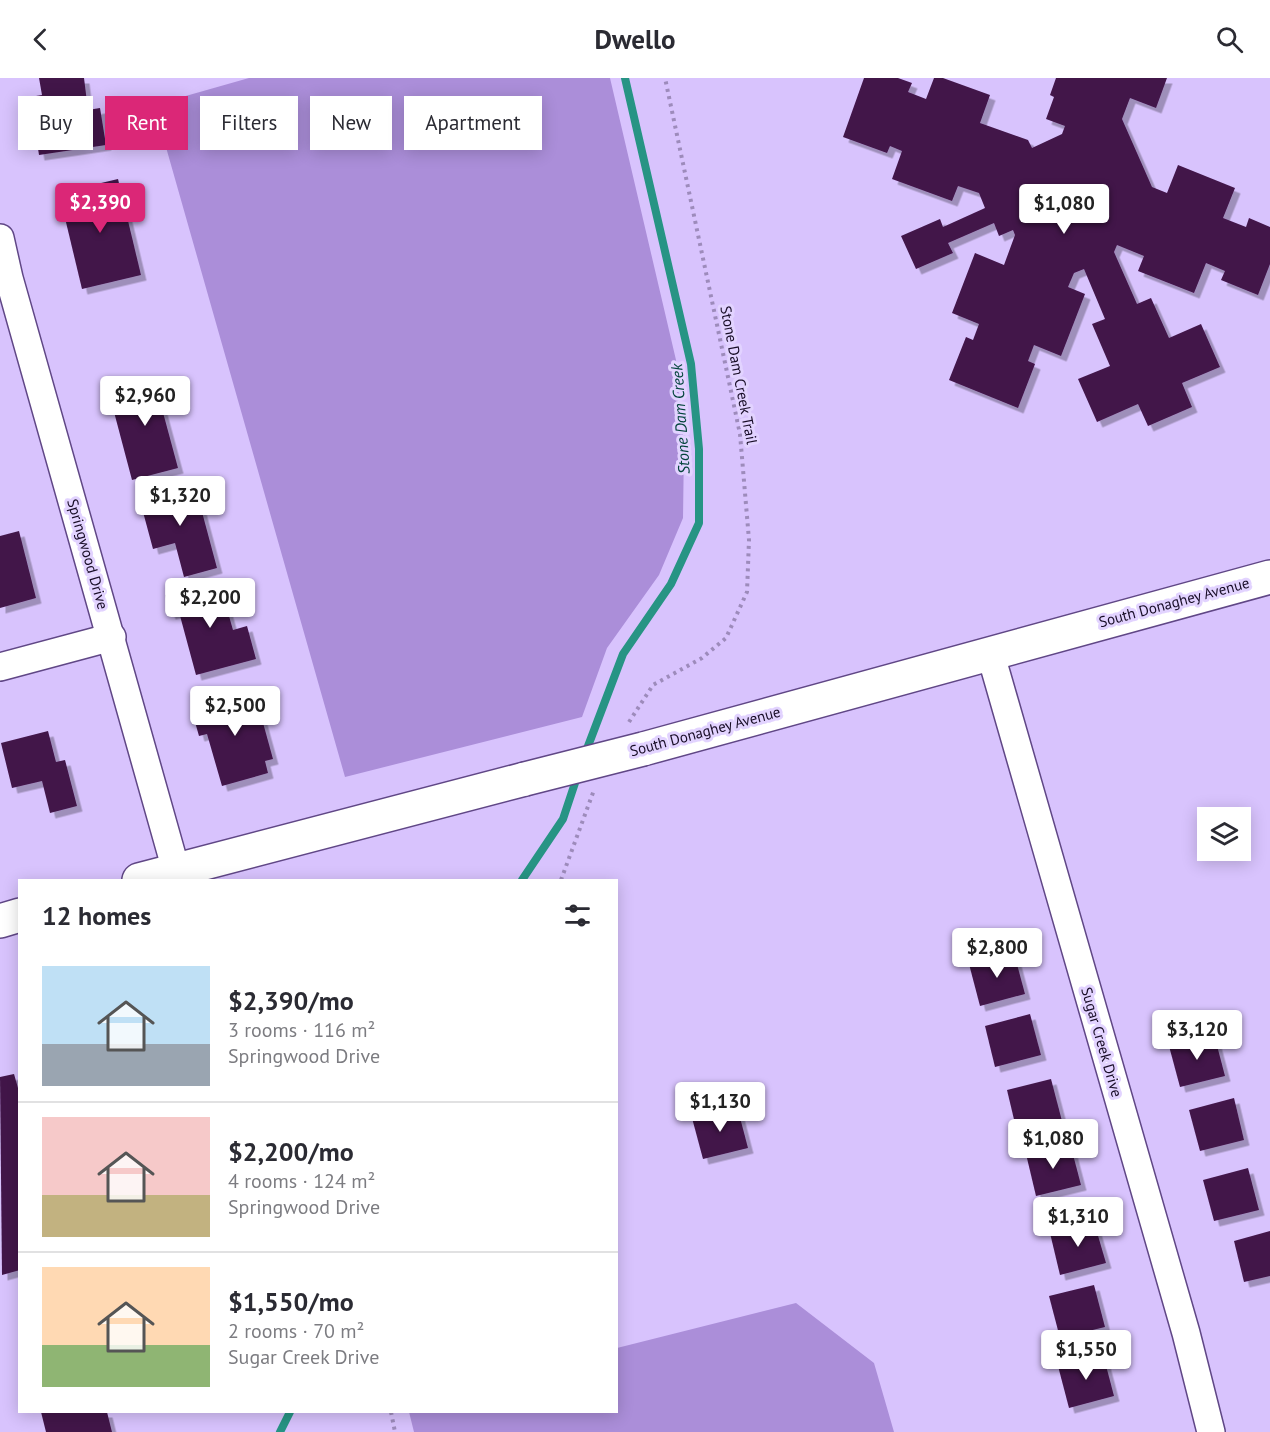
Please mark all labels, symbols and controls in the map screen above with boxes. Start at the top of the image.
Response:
text: Dwello [595,22,675,56]
icon: back [24,23,57,56]
icon: search [1213,23,1246,56]
chip: Buy [18,96,93,150]
chip: Rent [105,96,188,150]
chip: Filters [200,96,298,150]
chip: New [310,96,392,150]
chip: Apartment [404,96,542,150]
pin: $2,390 [51,183,149,234]
pin: $1,080 [1015,184,1113,235]
text: $2,390 [69,189,131,215]
text: $1,080 [1033,190,1095,216]
street label: Stone Dam Creek Trail [716,304,762,446]
water label: Stone Dam Creek [666,362,694,475]
pin: $2,960 [96,376,194,427]
text: $2,960 [114,382,176,408]
pin: $1,320 [131,476,229,527]
text: $1,320 [149,482,211,508]
street label: Springwood Drive [63,497,113,611]
street label: South Donaghey Avenue [1097,573,1251,631]
pin: $2,200 [161,578,259,629]
text: $2,200 [179,584,241,610]
pin: $2,500 [186,686,284,737]
text: $2,500 [204,692,266,718]
street label: South Donaghey Avenue [628,702,782,760]
map controls [1197,807,1251,861]
button: layers [1197,807,1251,861]
text: 12 homes [42,899,151,932]
icon: filters [561,899,594,932]
pin: $2,800 [948,928,1046,979]
text: $2,800 [966,934,1028,960]
text: $2,390/mo [228,984,354,1017]
street label: Sugar Creek Drive [1077,985,1127,1099]
icon: home [90,990,162,1062]
pin: $3,120 [1148,1010,1246,1061]
text: $3,120 [1166,1016,1228,1042]
text: 3 rooms · 116 m² [228,1017,375,1043]
text: Springwood Drive [228,1043,380,1069]
pin: $1,130 [671,1082,769,1133]
text: $1,130 [689,1088,751,1114]
pin: $1,080 [1004,1119,1102,1170]
text: $1,080 [1022,1125,1084,1151]
text: $2,200/mo [228,1135,354,1168]
icon: home [90,1141,162,1213]
text: 4 rooms · 124 m² [228,1168,375,1194]
text: Springwood Drive [228,1194,380,1220]
pin: $1,310 [1029,1197,1127,1248]
text: $1,310 [1047,1203,1109,1229]
text: $1,550/mo [228,1285,354,1318]
icon: home [90,1291,162,1363]
text: 2 rooms · 70 m² [228,1318,364,1344]
pin: $1,550 [1037,1330,1135,1381]
text: $1,550 [1055,1336,1117,1362]
text: Sugar Creek Drive [228,1344,379,1370]

